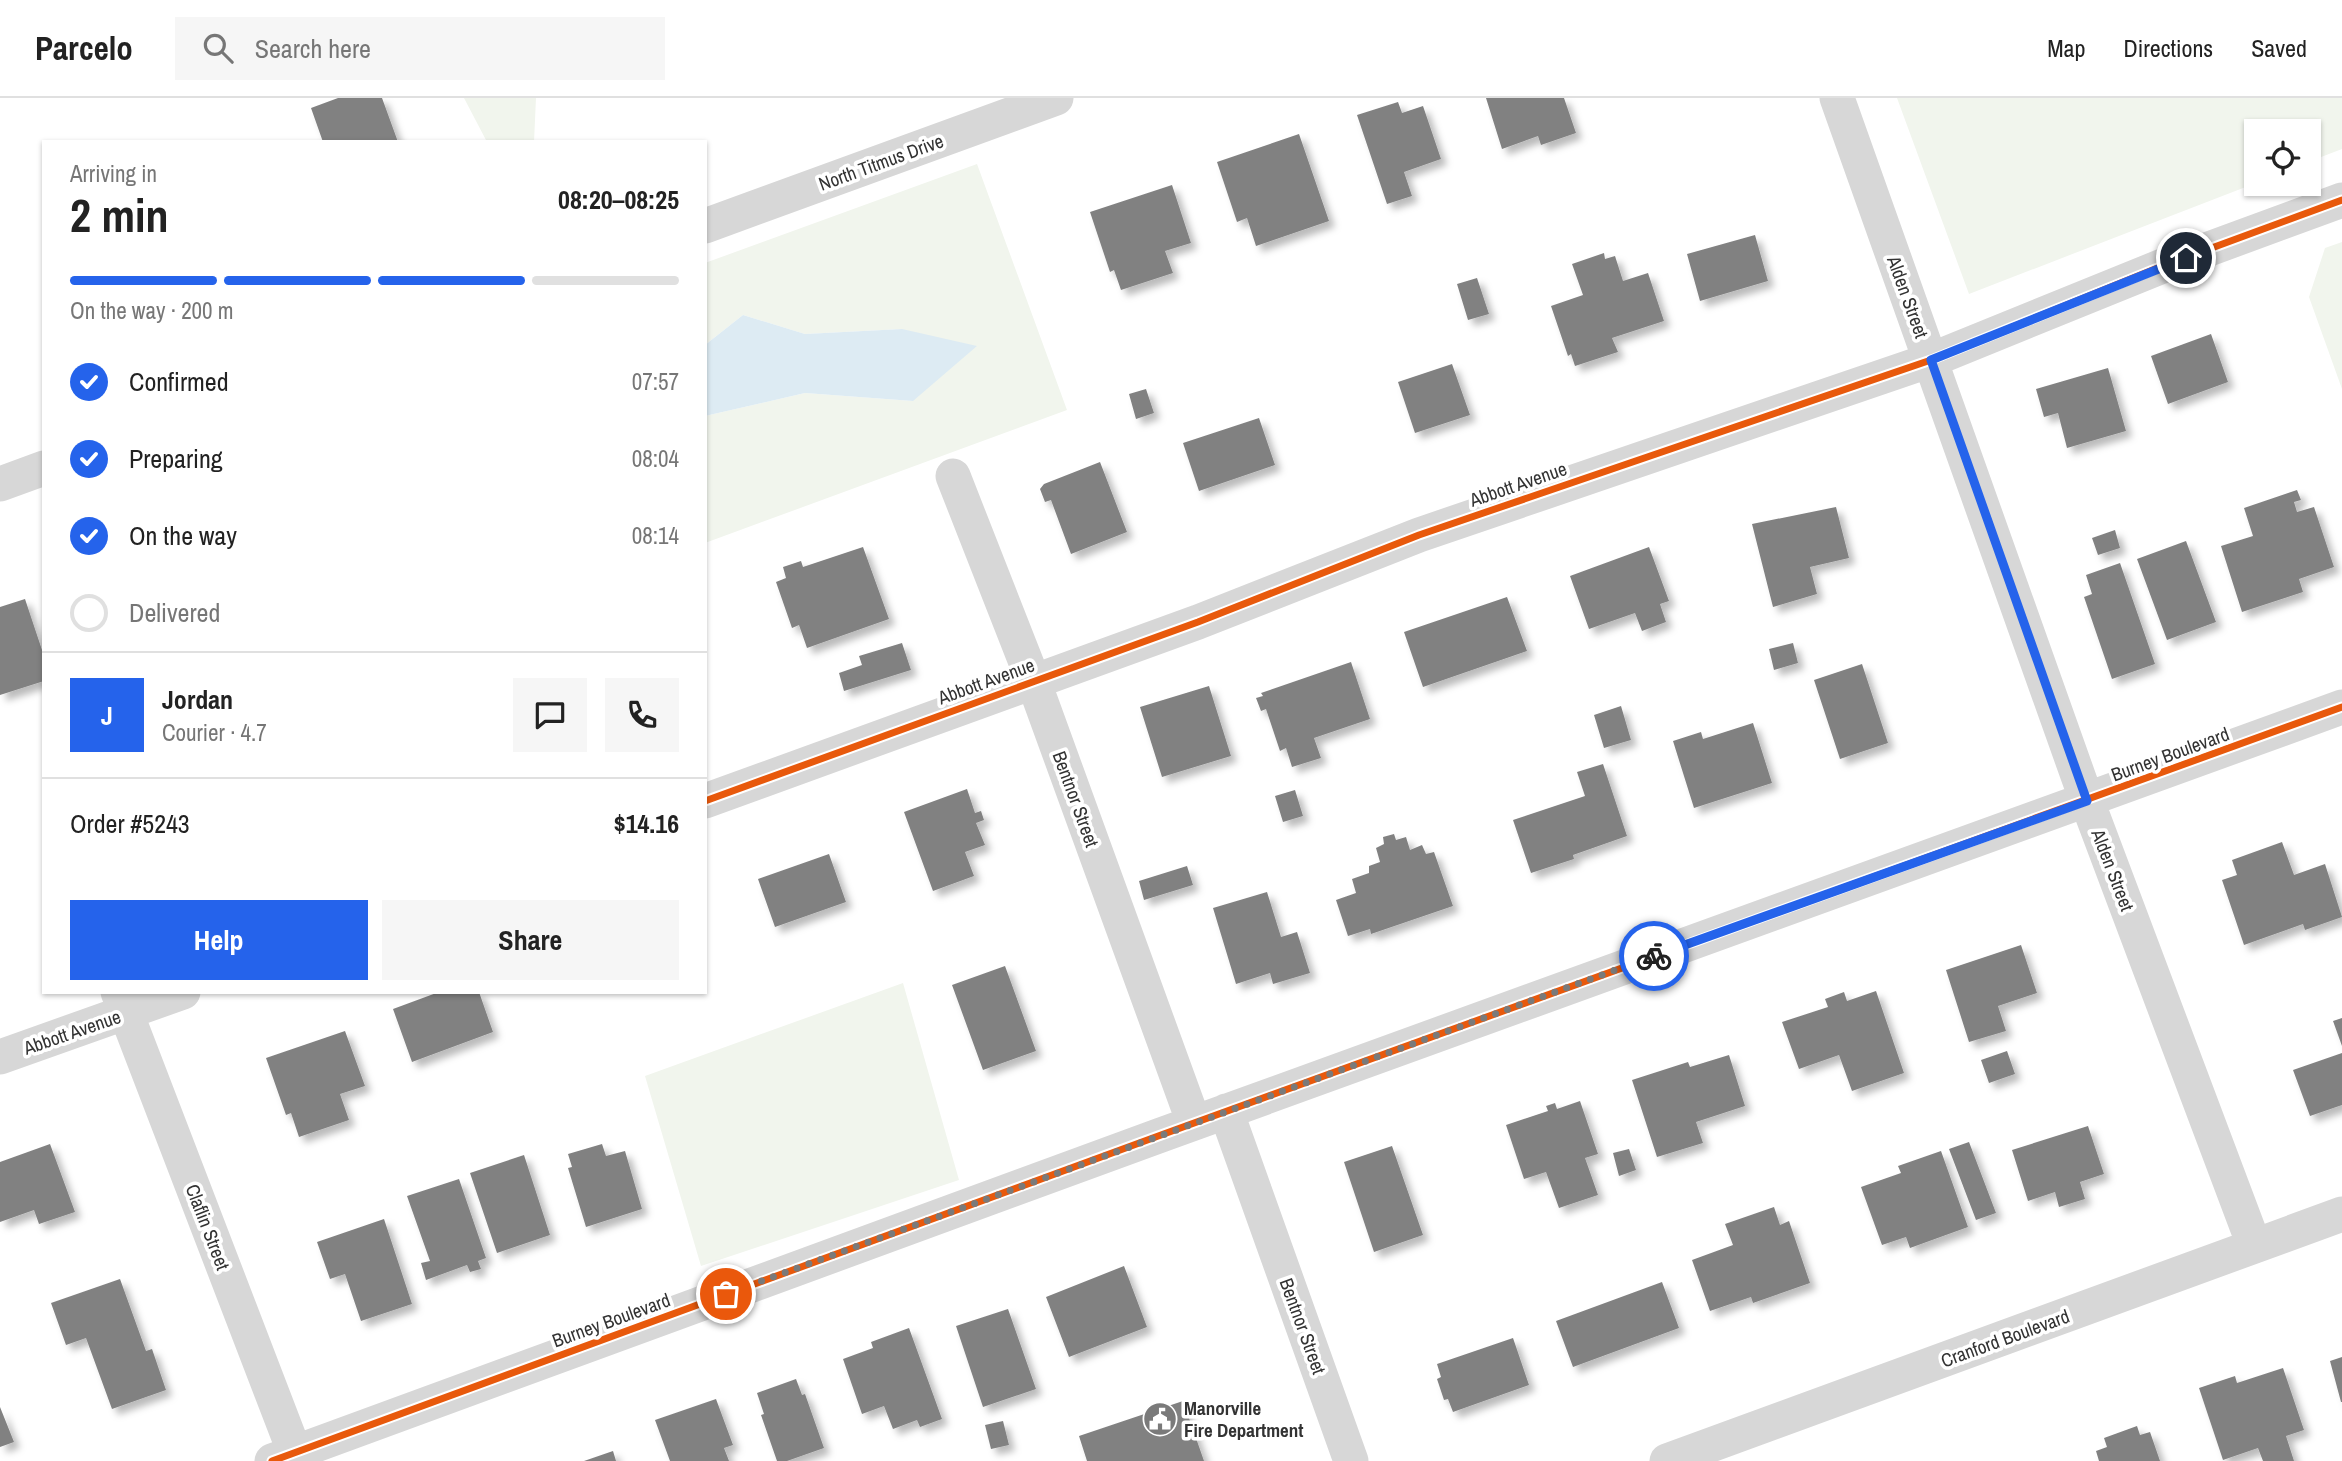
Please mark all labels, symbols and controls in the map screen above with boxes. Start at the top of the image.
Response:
search box [175,17,665,80]
text: Parcelo [35,26,133,70]
icon: search [199,29,237,67]
text: Search here [255,31,371,66]
text: Map [2047,32,2085,64]
text: Directions [2123,32,2213,64]
text: Saved [2251,32,2307,64]
map controls [2244,119,2321,196]
button: locate [2244,119,2321,196]
street label: North Titmus Drive [815,127,947,197]
text: Arriving in [70,158,157,189]
text: 08:20–08:25 [558,182,679,217]
text: 2 min [70,184,169,246]
pin [2156,228,2216,288]
icon: home [2167,239,2205,277]
street label: Alden Street [1881,251,1935,342]
text: On the way · 200 m [70,295,234,326]
icon: check [70,363,108,401]
text: Confirmed [129,364,229,399]
text: 07:57 [632,366,679,397]
icon: check [70,440,108,478]
text: Preparing [129,441,223,476]
text: 08:04 [632,443,679,474]
street label: Abbott Avenue [1465,455,1570,513]
icon: check [70,517,108,555]
text: On the way [129,518,237,553]
text: 08:14 [632,520,679,551]
text: Delivered [129,595,220,630]
street label: Abbott Avenue [933,651,1038,711]
button: chat [513,678,587,752]
button: phone [605,678,679,752]
text: Jordan [162,682,233,717]
text: J [101,698,113,733]
text: Courier · 4.7 [162,717,267,748]
street label: Burney Boulevard [2107,721,2233,787]
street label: Bentnor Street [1047,747,1106,851]
text: Order #5243 [70,806,190,841]
text: $14.16 [614,806,679,841]
street label: Alden Street [2085,824,2141,915]
button: Help [70,900,368,980]
button: Share [382,900,679,980]
courier [1619,921,1689,991]
icon: bike [1635,937,1673,975]
street label: Abbott Avenue [19,1003,124,1061]
street label: Claflin Street [180,1180,237,1274]
pin [696,1264,756,1324]
street label: Bentnor Street [1274,1274,1333,1378]
icon: bag [707,1275,745,1313]
street label: Burney Boulevard [548,1287,674,1353]
street label: Cranford Boulevard [1937,1303,2073,1373]
place label: Manorville Fire Department [1184,1395,1303,1443]
public building icon: Manorville Fire Department [1141,1400,1179,1438]

